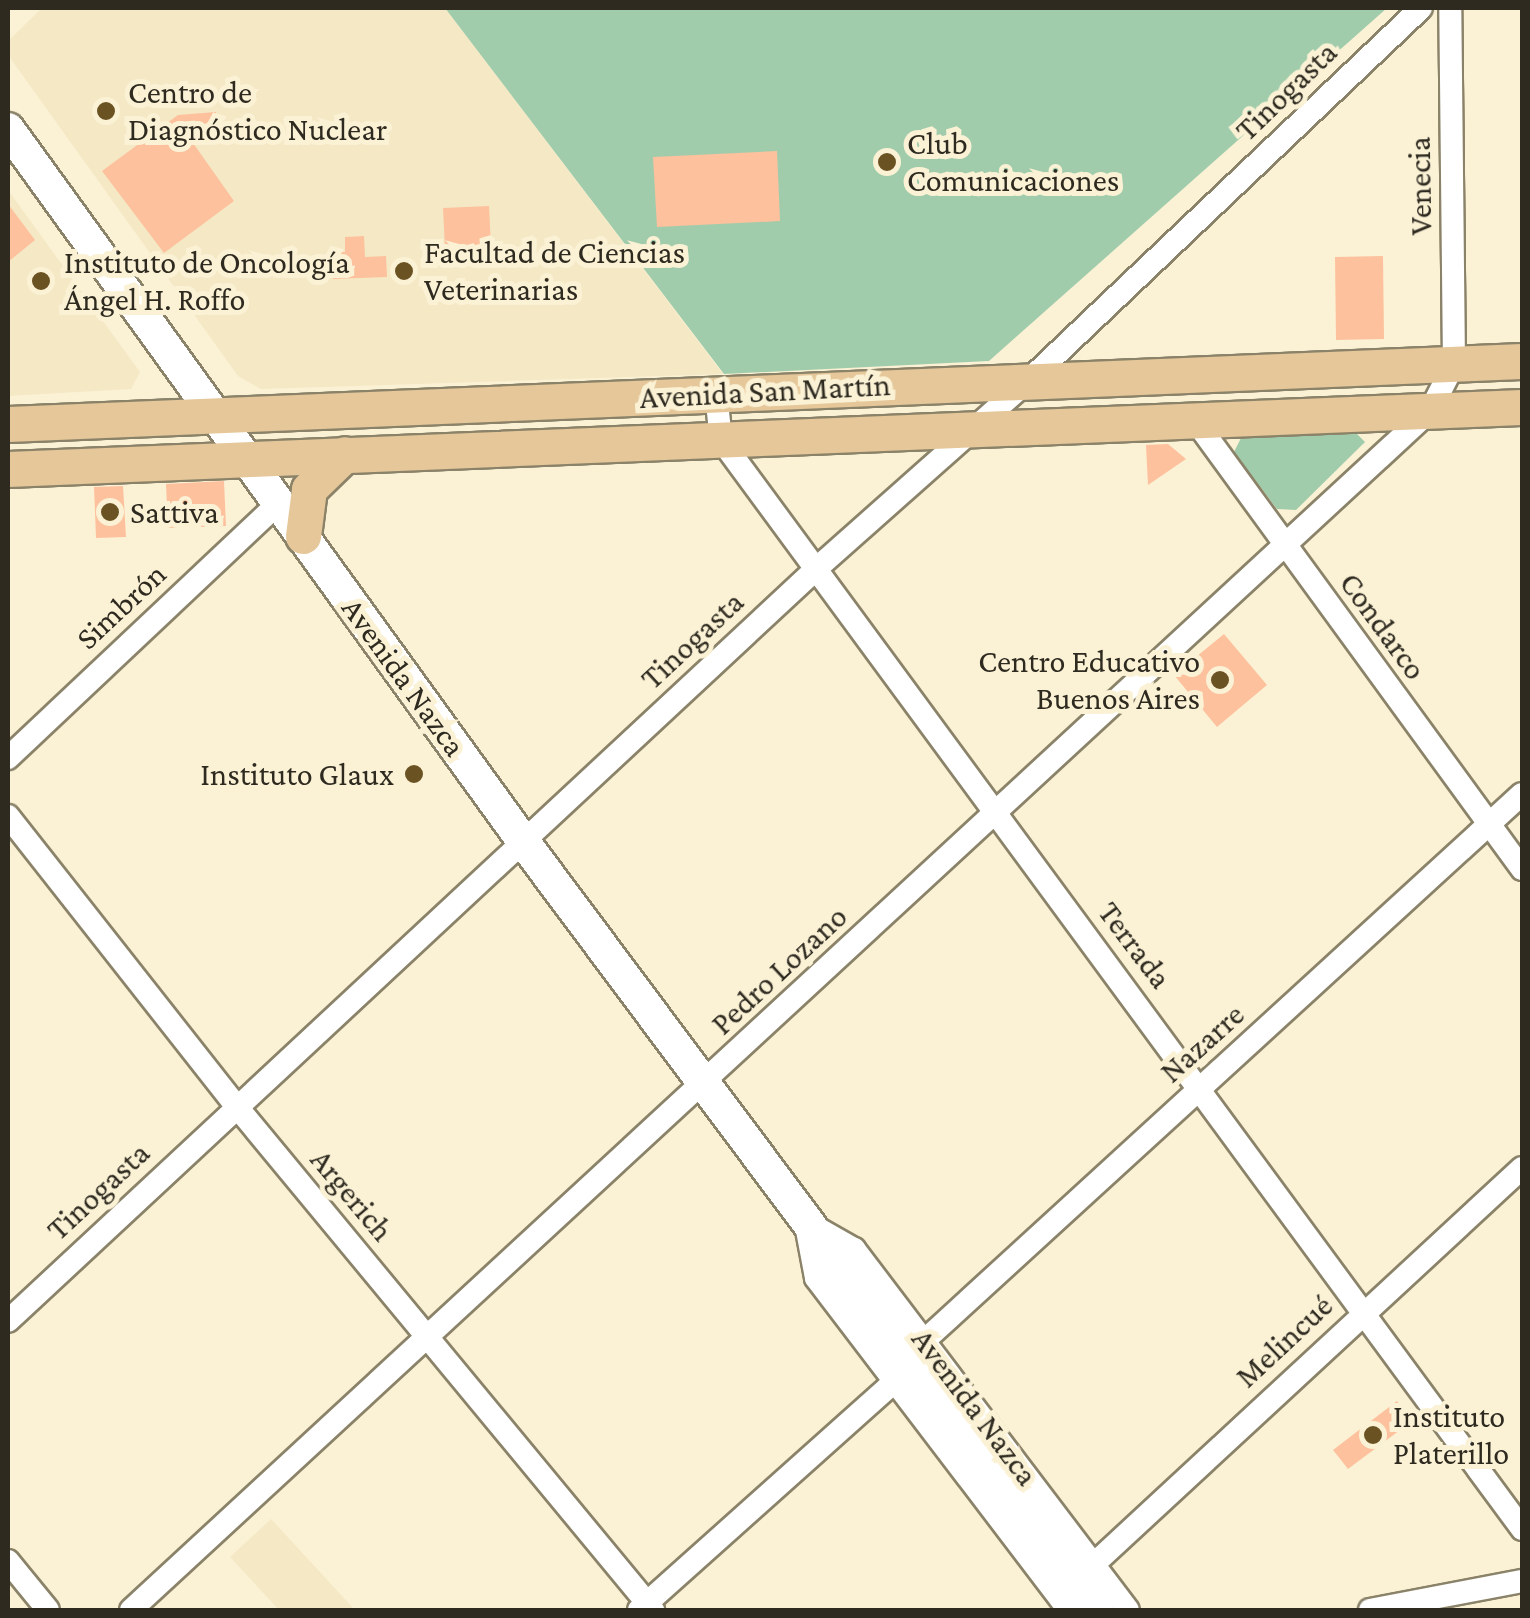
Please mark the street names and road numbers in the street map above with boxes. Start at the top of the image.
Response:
street label: Tinogasta [1227,33,1345,149]
street label: Venecia [1400,136,1440,236]
street label: Avenida San Martín [639,365,891,417]
street label: Simbrón [68,555,174,657]
street label: Condarco [1331,565,1435,687]
street label: Tinogasta [633,583,751,697]
street label: Avenida Nazca [334,590,474,764]
street label: Terrada [1090,894,1180,996]
street label: Pedro Lozano [703,897,855,1043]
street label: Nazarre [1152,995,1252,1091]
street label: Tinogasta [39,1134,157,1248]
street label: Argerich [302,1141,402,1249]
street label: Melincué [1227,1286,1341,1396]
street label: Avenida Nazca [904,1321,1046,1493]

